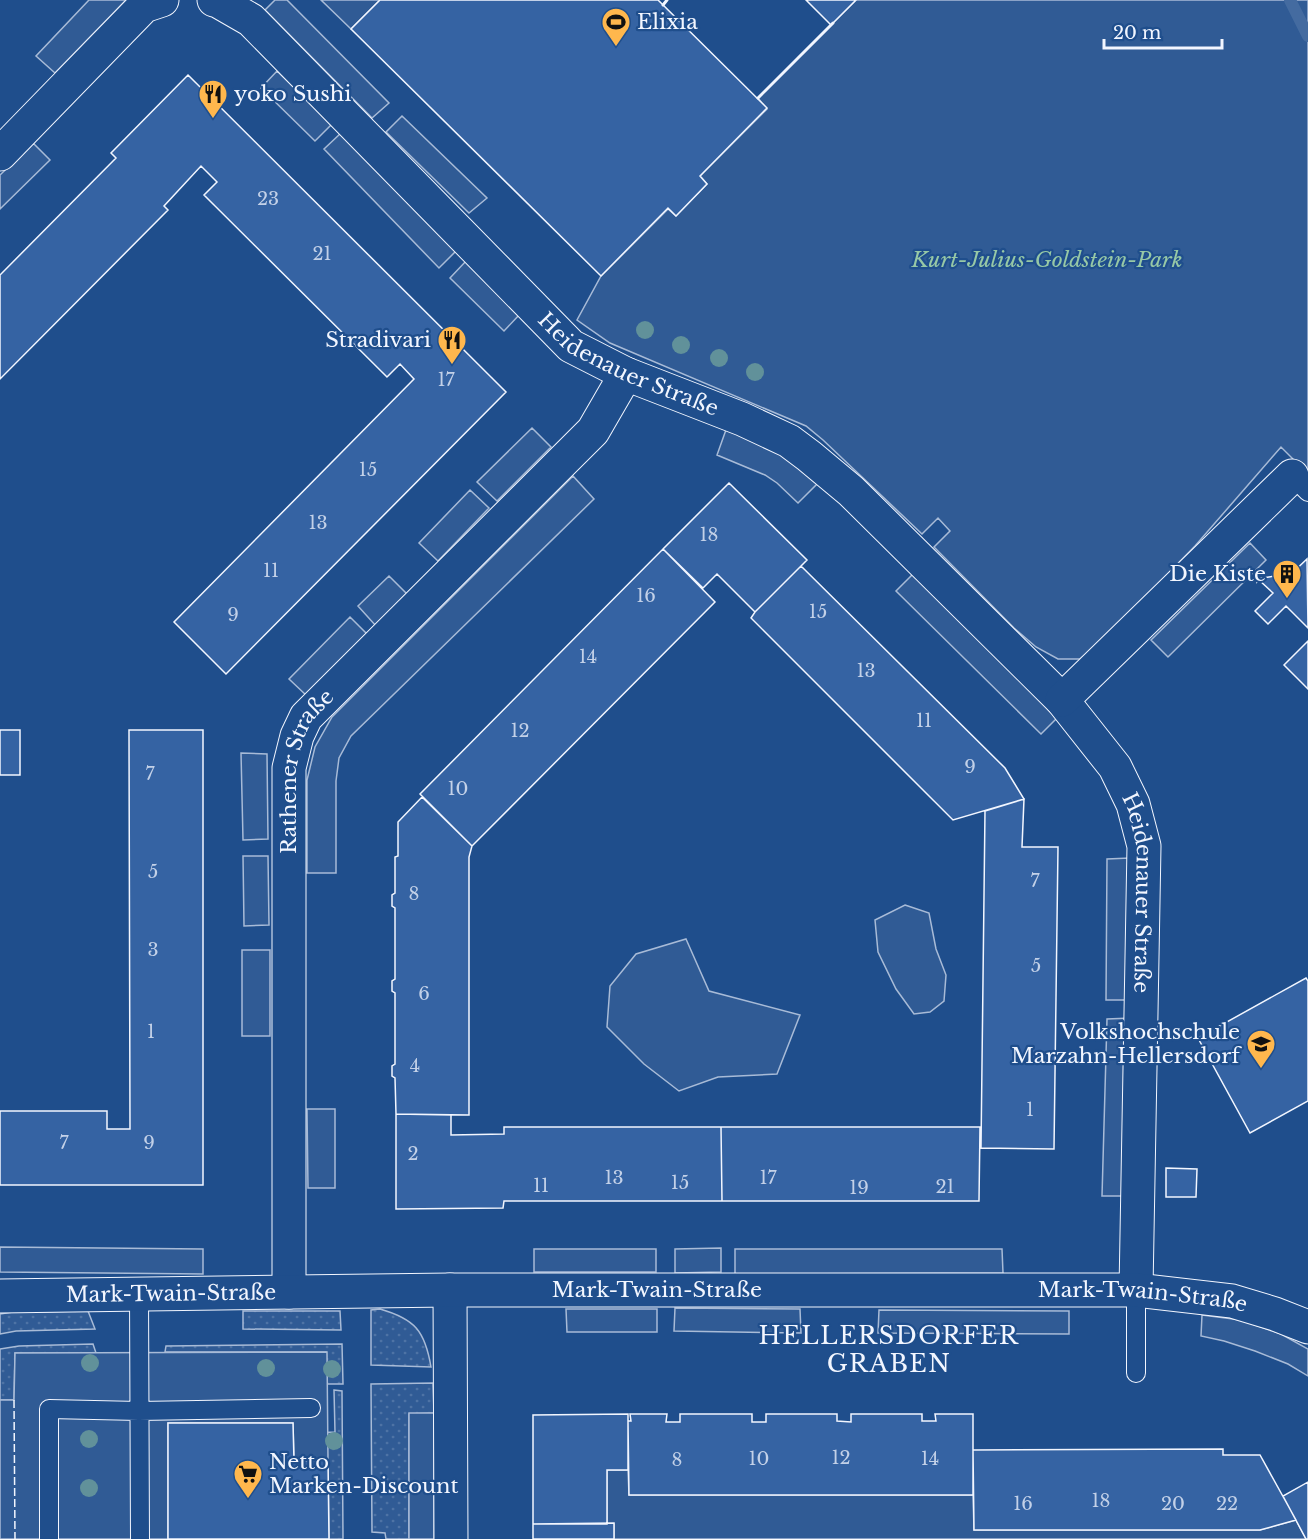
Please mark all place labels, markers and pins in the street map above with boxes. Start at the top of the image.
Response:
sports icon: Elixia [600,6,632,48]
place label: Elixia [637,9,698,35]
restaurant icon: yoko Sushi [197,78,229,120]
place label: yoko Sushi [234,81,351,107]
restaurant icon: Stradivari [436,324,468,366]
place label: Stradivari [325,327,431,353]
building icon: Die Kiste [1271,558,1303,600]
place label: Die Kiste [1169,561,1266,587]
place label: Volkshochschule Marzahn-Hellersdorf [1011,1019,1242,1069]
school or university icon: Volkshochschule Marzahn-Hellersdorf [1245,1028,1277,1070]
place label: Netto Marken-Discount [269,1449,458,1499]
supermarket icon: Netto Marken-Discount [232,1458,264,1500]

